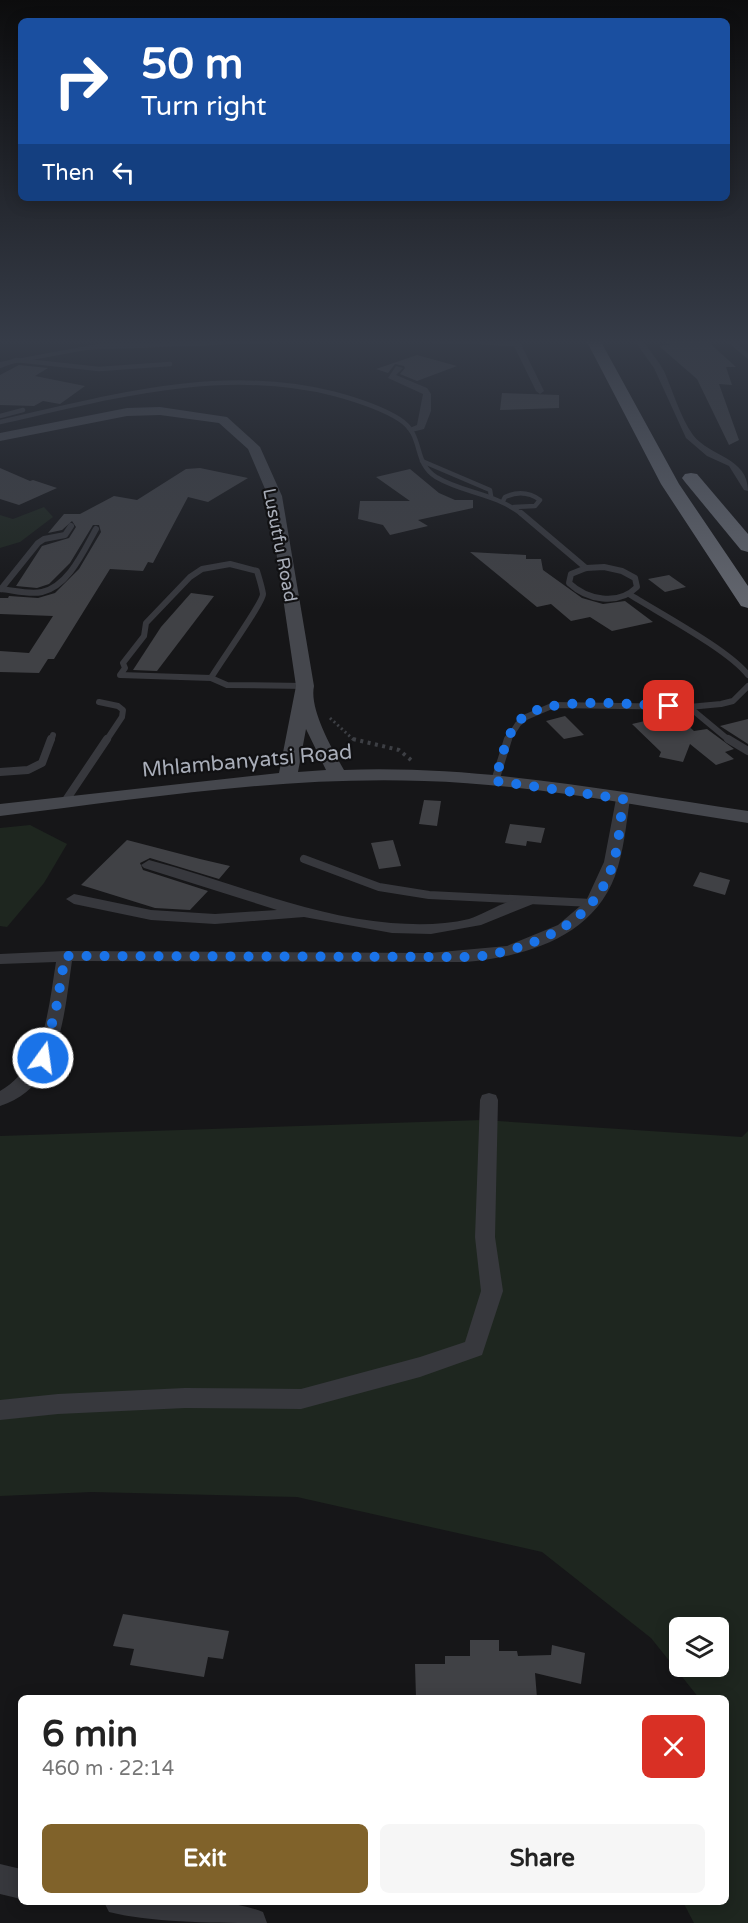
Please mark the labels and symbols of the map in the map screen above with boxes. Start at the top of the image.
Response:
street label: Lusutfu Road [258,486,302,604]
pin [643,680,694,731]
street label: Mhlambanyatsi Road [141,739,353,783]
position arrow [11,1026,75,1090]

